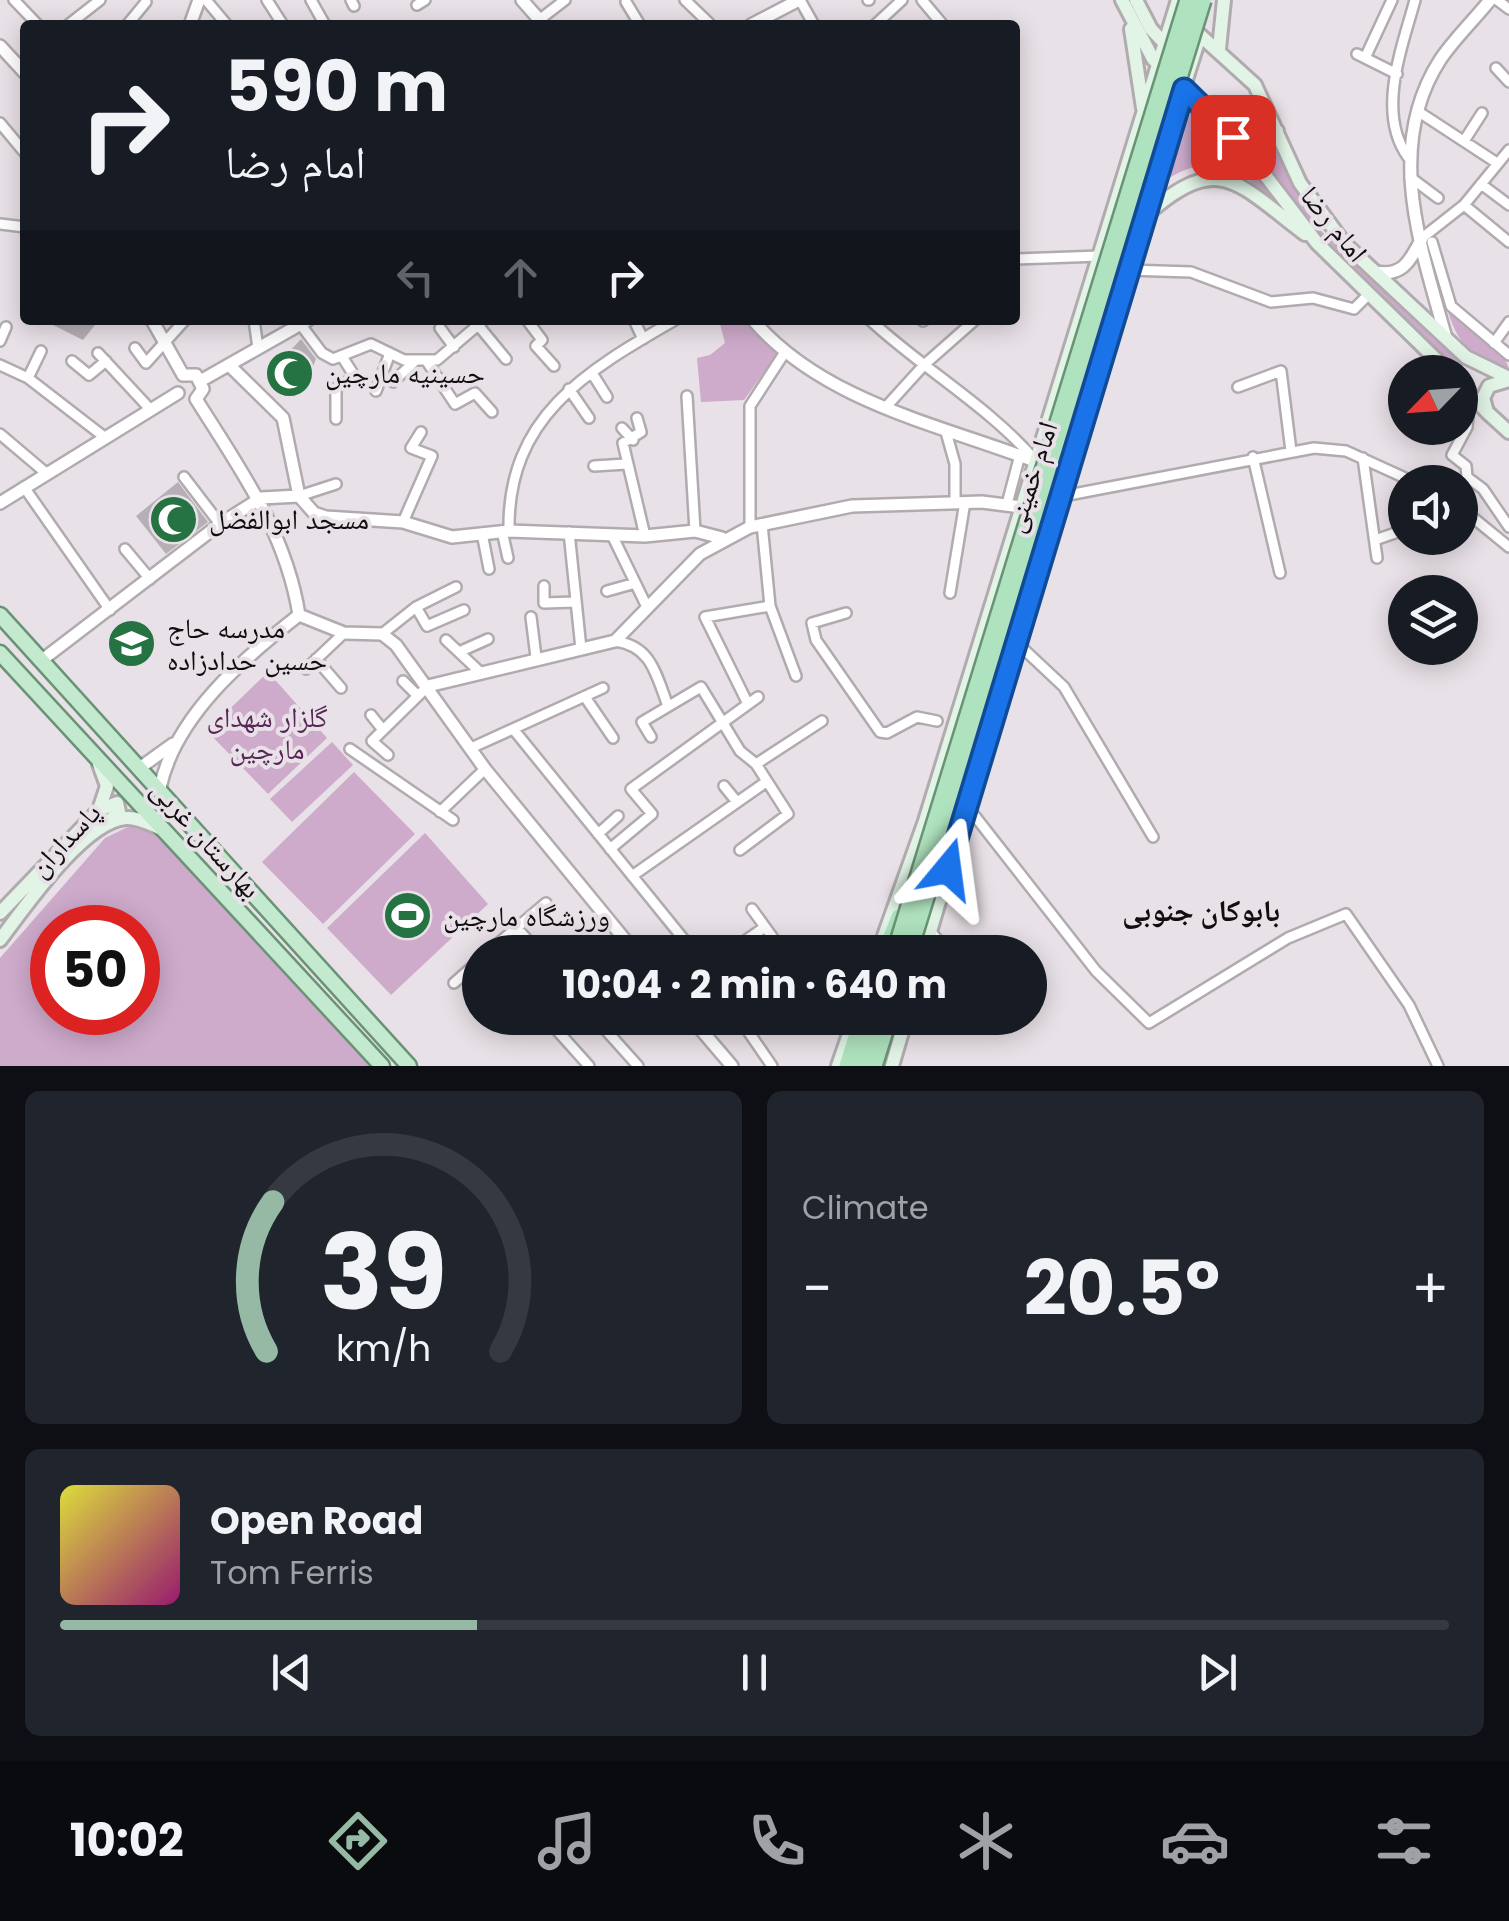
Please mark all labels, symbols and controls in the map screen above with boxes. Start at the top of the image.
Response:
text: 590 m [225,37,448,136]
icon: right [60,60,190,190]
pin [1191,95,1276,180]
icon: arrive [1206,110,1261,165]
text: امام رضا [225,131,366,194]
street label: امام رضا [1291,178,1377,270]
icon: left [388,250,443,305]
icon: ahead [493,250,548,305]
icon: right [598,250,653,305]
mosque icon: حسینیه مارچین [264,347,316,399]
place label: حسینیه مارچین [325,354,485,393]
north arrow [1388,355,1478,445]
map controls [1388,355,1478,665]
street label: امام خمینی [995,416,1067,538]
button: sound [1388,465,1478,555]
mosque icon: مسجد ابوالفضل [148,493,200,545]
place label: مسجد ابوالفضل [209,500,369,539]
button: layers [1388,575,1478,665]
place label: مدرسه حاج حسین حدادزاده [167,609,327,680]
school or university icon: مدرسه حاج حسین حدادزاده [106,618,158,670]
park label: گلزار شهدای مارچین [206,698,328,769]
street label: بهارستان غربی [142,771,270,907]
street label: پاسداران [20,794,110,886]
position arrow [896,817,1000,921]
district label: بابوکان جنوبی [1122,889,1280,932]
sports icon: ورزشگاه مارچین [382,890,434,942]
place label: ورزشگاه مارچین [443,897,610,936]
speed limit sign: 50 [30,905,160,1035]
text: 10:04 · 2 min · 640 m [562,958,947,1011]
text: Climate [802,1185,929,1230]
text: 39 [320,1200,447,1345]
text: 20.5° [1024,1236,1220,1341]
text: − [802,1250,832,1327]
text: + [1411,1250,1449,1327]
text: km/h [336,1323,431,1374]
text: Open Road [210,1494,423,1547]
text: Tom Ferris [210,1550,374,1595]
icon: previous [264,1645,319,1700]
icon: pause [727,1645,782,1700]
icon: next [1190,1645,1245,1700]
icon: directions [323,1806,393,1876]
icon: music [532,1806,602,1876]
icon: phone [742,1806,812,1876]
icon: climate [951,1806,1021,1876]
icon: car [1160,1806,1230,1876]
icon: filters [1369,1806,1439,1876]
text: 10:02 [70,1809,184,1872]

